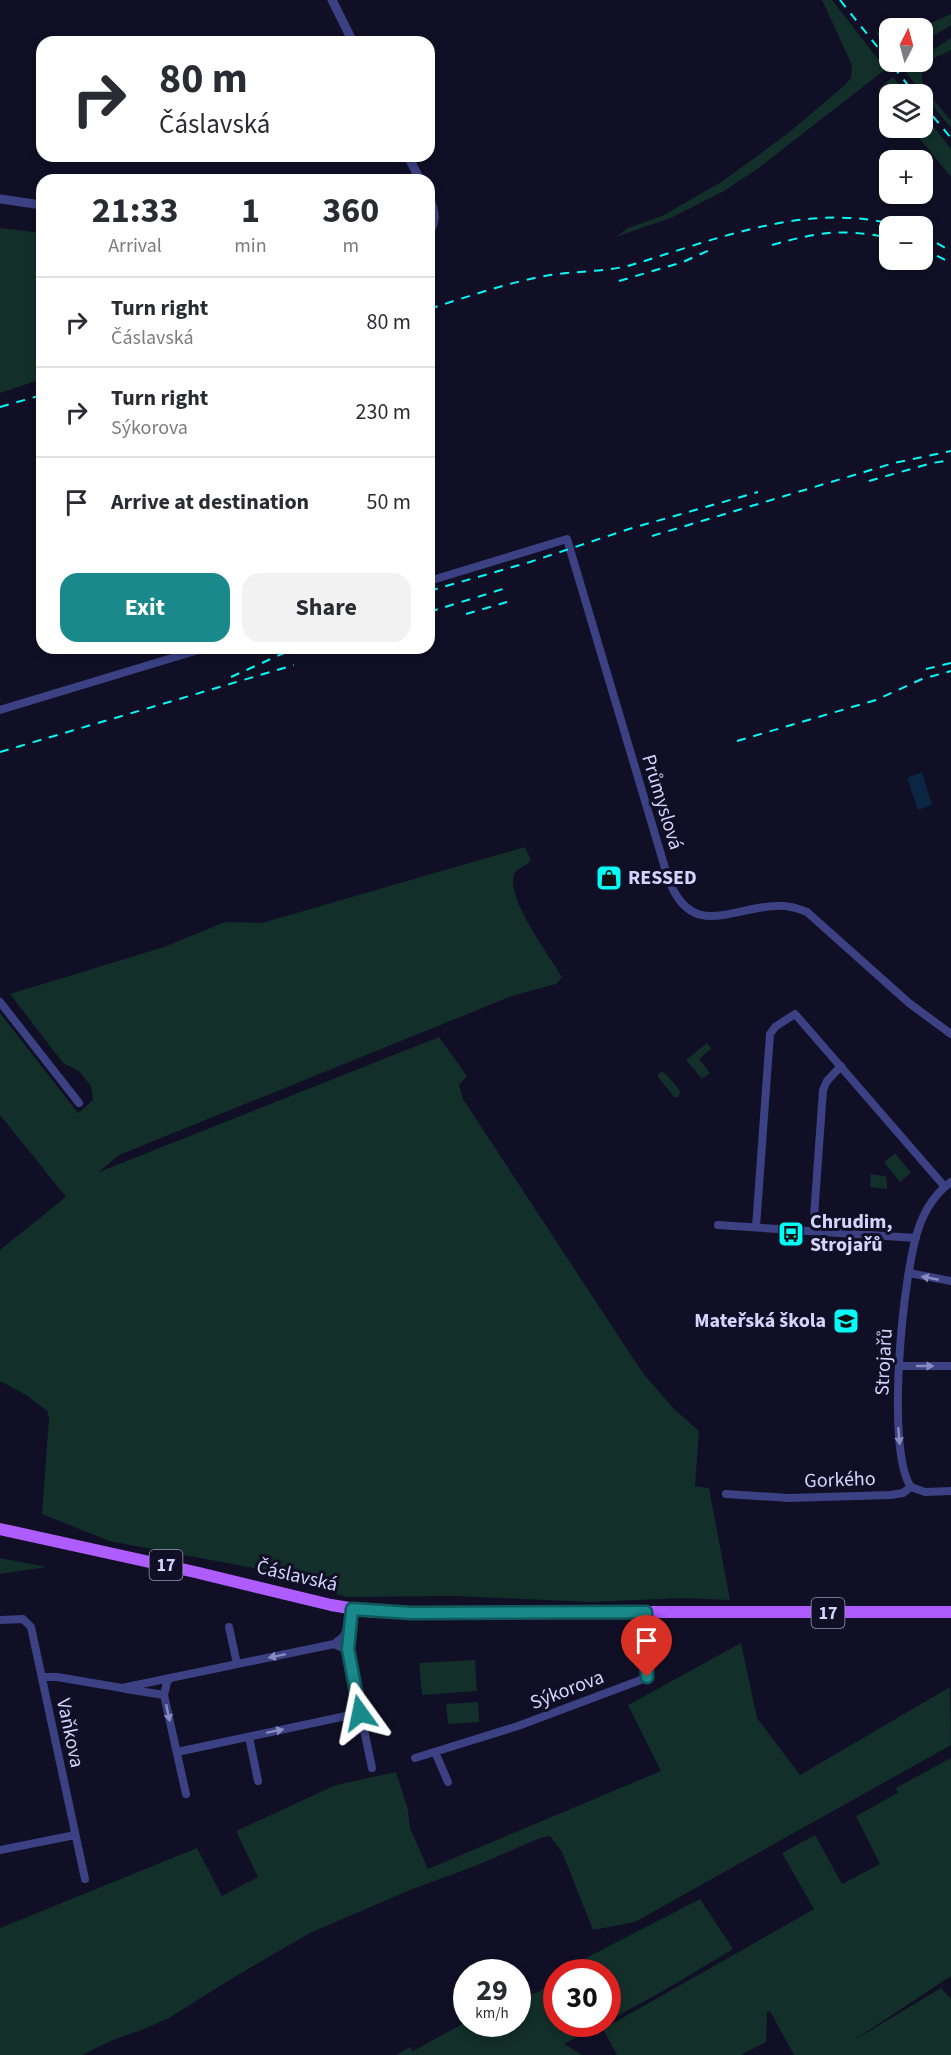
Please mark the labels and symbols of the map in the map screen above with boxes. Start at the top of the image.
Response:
north arrow [879,18,933,72]
street label: Průmyslová [634,751,690,853]
shop icon: RESSED [594,863,624,893]
place label: RESSED [628,864,697,892]
place label: Chrudim, Strojařů [810,1208,893,1259]
bus stop icon: Chrudim, Strojařů [776,1219,806,1249]
one-way arrow [920,1273,939,1282]
school or university icon: Mateřská škola [831,1306,861,1336]
place label: Mateřská škola [694,1307,826,1335]
street label: Strojařů [868,1328,900,1396]
one-way arrow [916,1361,935,1371]
one-way arrow [894,1426,904,1445]
street label: Gorkého [804,1465,876,1495]
road number: 17 [150,1550,182,1580]
street label: Čáslavská [254,1553,340,1599]
road number: 17 [812,1598,844,1628]
pin [621,1615,672,1677]
one-way arrow [267,1652,286,1661]
street label: Sýkorova [526,1663,608,1717]
position arrow [328,1681,392,1745]
street label: Vaňkova [49,1696,91,1770]
one-way arrow [164,1704,174,1722]
one-way arrow [266,1726,285,1735]
speed limit sign: 30 [543,1959,621,2037]

